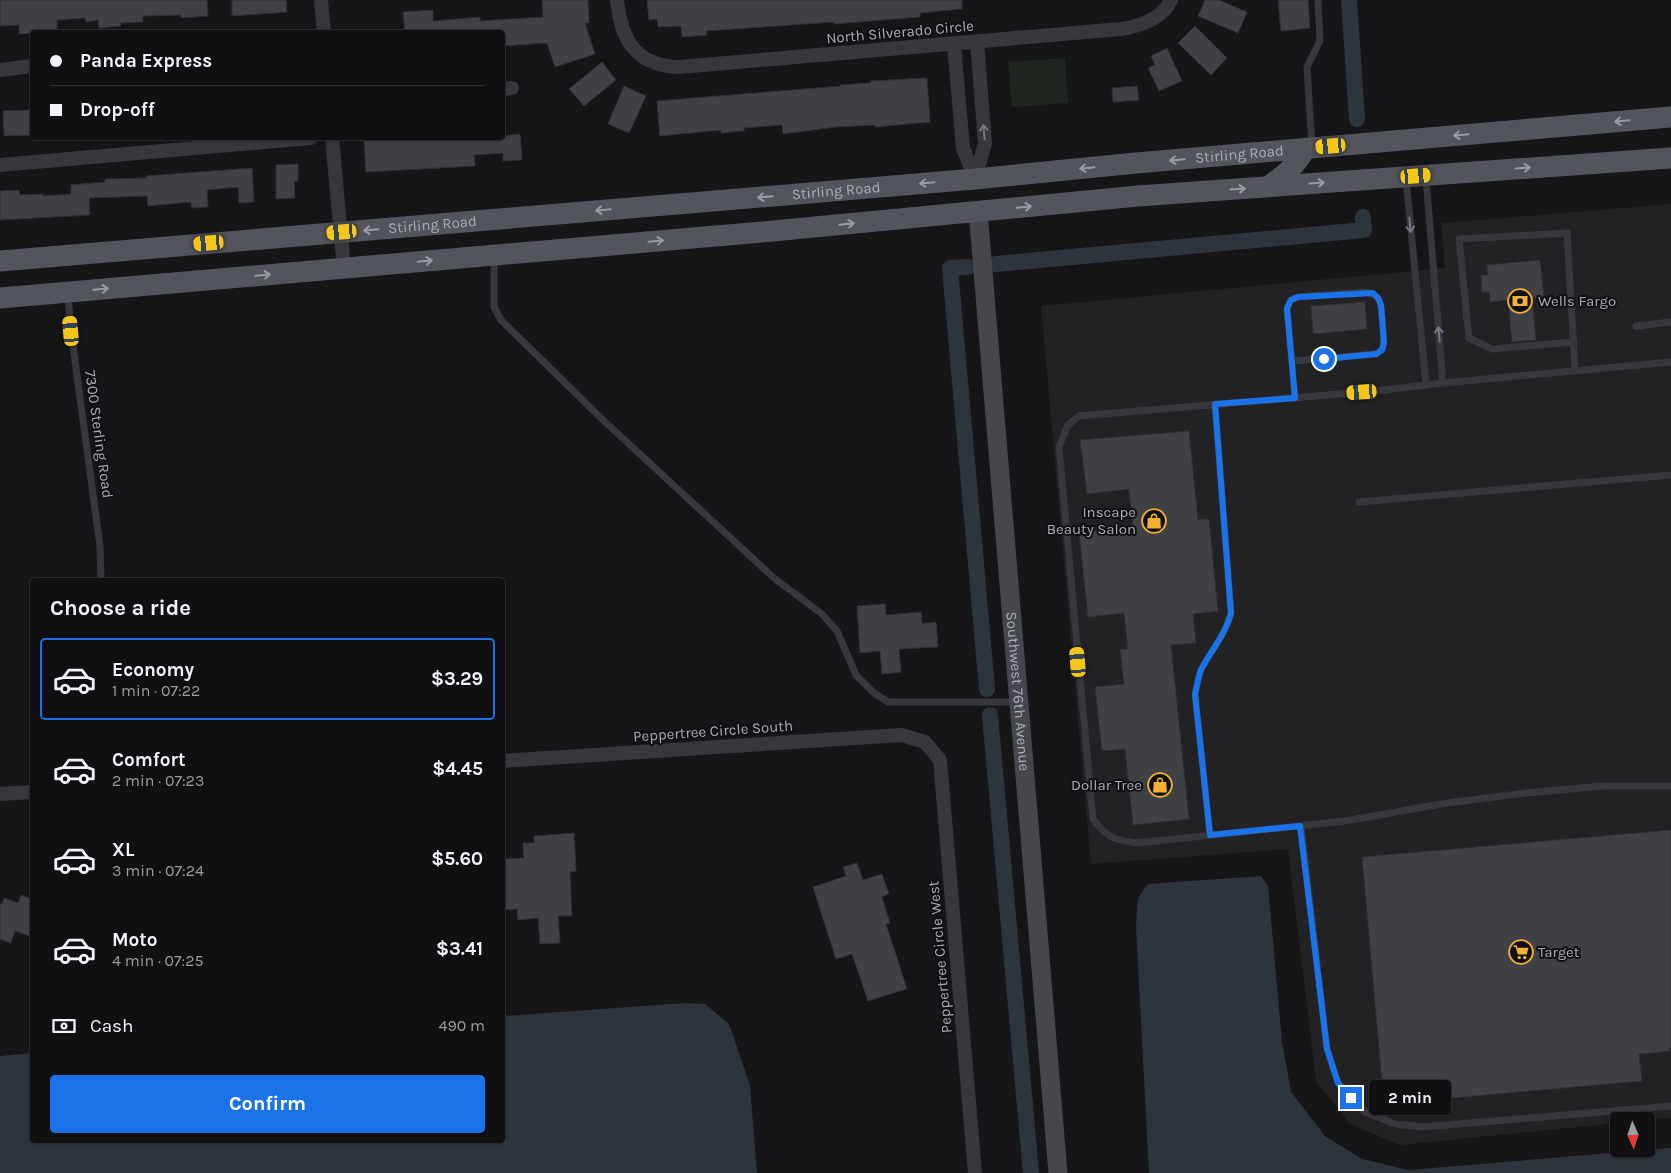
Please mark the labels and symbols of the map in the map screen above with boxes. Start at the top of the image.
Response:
street label: North Silverado Circle [825,17,975,47]
one-way arrow [1615,116,1631,126]
one-way arrow [980,124,989,140]
one-way arrow [1453,130,1469,140]
car [1315,137,1346,155]
street label: Stirling Road [1194,141,1284,167]
one-way arrow [1169,155,1185,164]
one-way arrow [1080,163,1096,173]
one-way arrow [1514,164,1530,173]
car [1400,167,1431,185]
street label: Stirling Road [791,178,881,203]
one-way arrow [919,178,935,188]
one-way arrow [1309,178,1325,188]
one-way arrow [1229,184,1245,193]
one-way arrow [757,192,773,201]
one-way arrow [1016,202,1032,212]
one-way arrow [595,205,611,215]
street label: Stirling Road [387,212,478,237]
one-way arrow [1406,217,1415,233]
one-way arrow [839,219,855,229]
car [326,223,357,241]
one-way arrow [363,225,379,234]
car [193,234,224,252]
one-way arrow [648,237,664,246]
one-way arrow [416,256,432,266]
one-way arrow [254,270,270,280]
one-way arrow [93,284,109,294]
bank icon: Wells Fargo [1507,288,1533,314]
place label: Wells Fargo [1538,292,1616,310]
car [62,315,79,347]
one-way arrow [1434,326,1444,342]
route start [1313,348,1335,370]
street label: 7300 Sterling Road [81,369,117,499]
car [1346,383,1377,401]
place label: Inscape Beauty Salon [1047,503,1136,538]
shop icon: Inscape Beauty Salon [1141,508,1167,534]
street label: Southwest 76th Avenue [1002,611,1034,772]
car [1069,646,1086,678]
street label: Peppertree Circle South [633,716,793,746]
shop icon: Dollar Tree [1147,772,1173,798]
place label: Dollar Tree [1071,776,1142,794]
street label: Peppertree Circle West [924,880,956,1034]
supermarket icon: Target [1508,939,1534,965]
place label: Target [1538,943,1580,961]
callout: 2 min [1368,1080,1451,1116]
route end [1340,1087,1362,1109]
north arrow [1610,1112,1655,1158]

